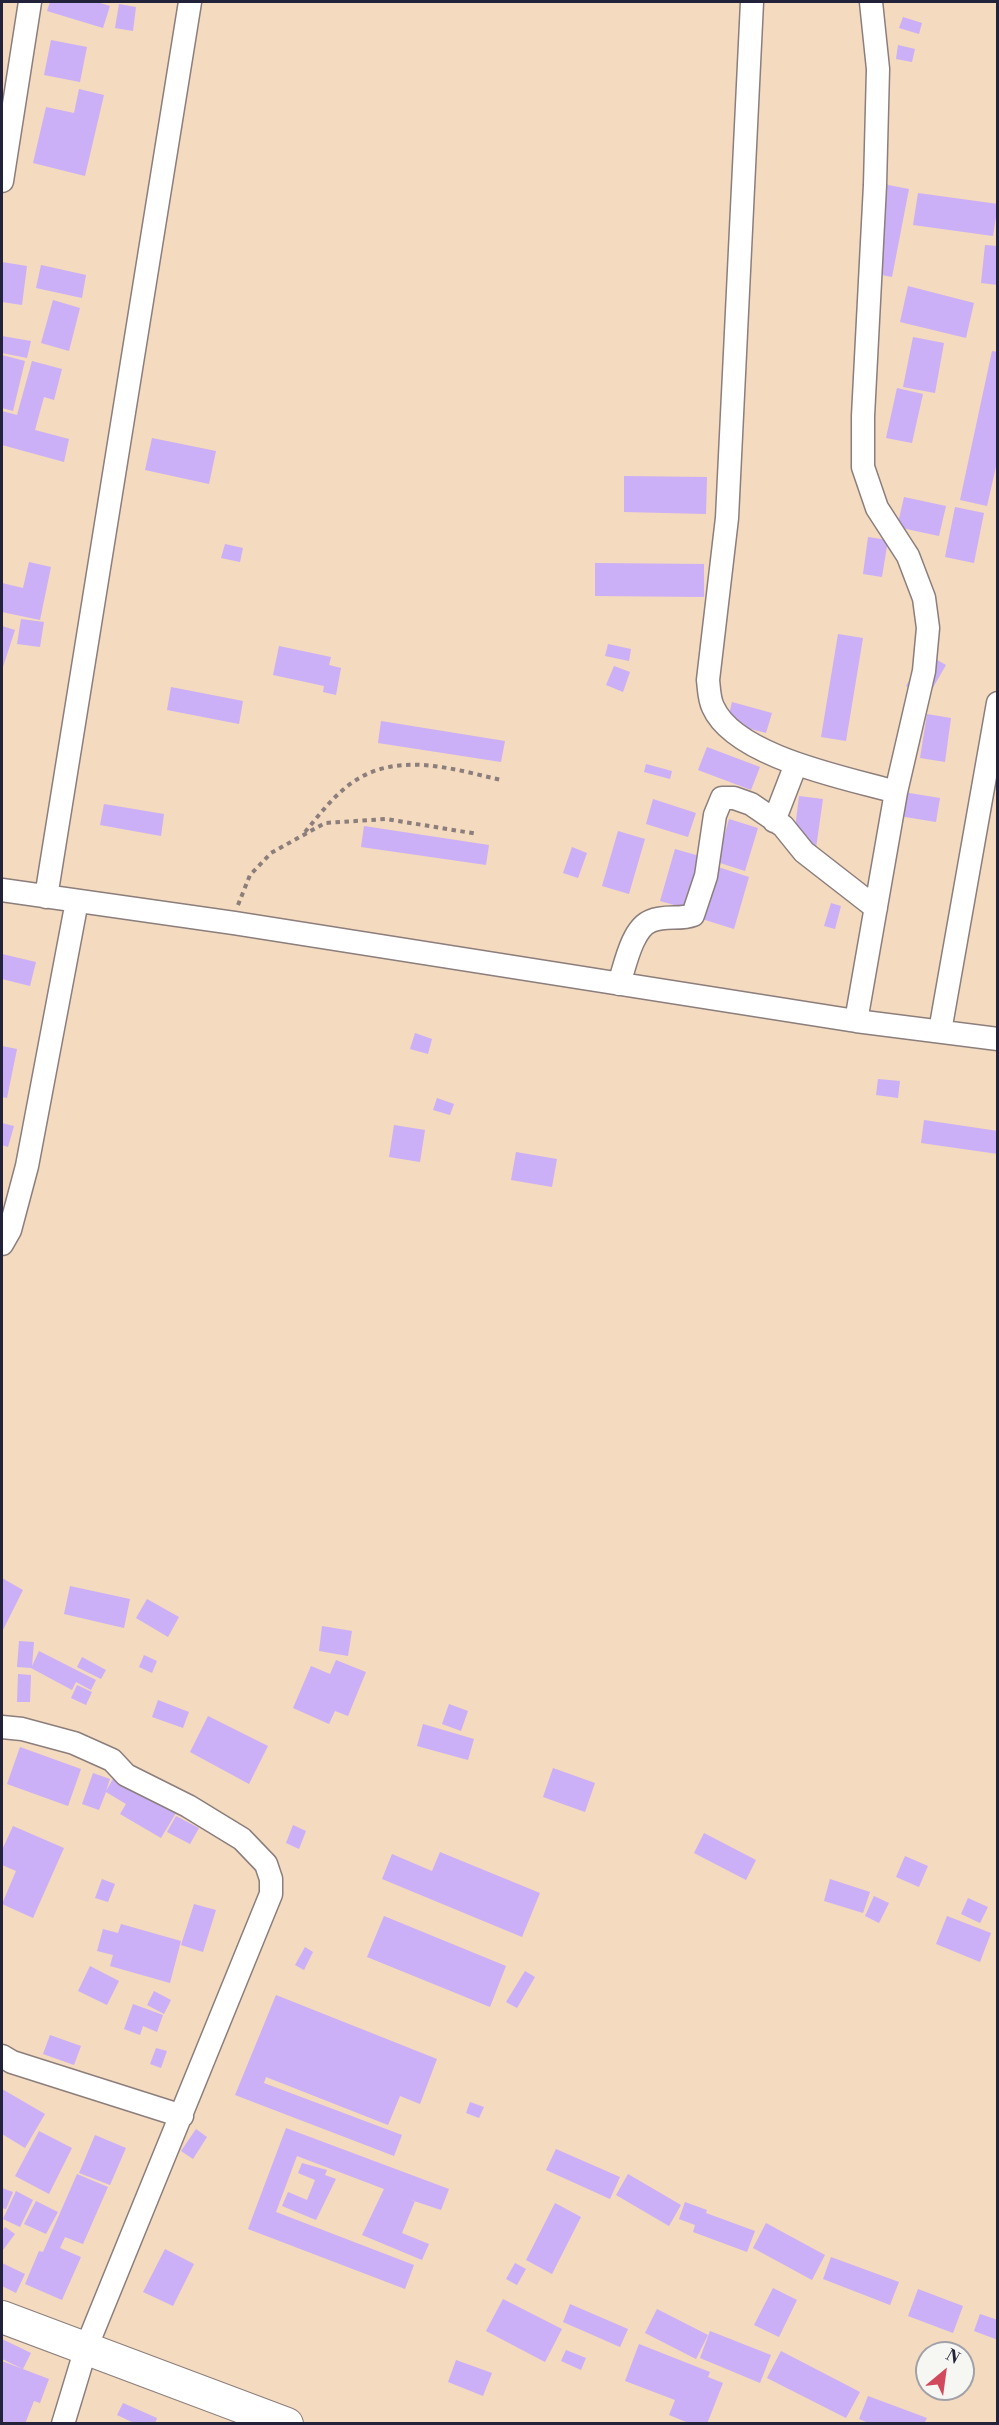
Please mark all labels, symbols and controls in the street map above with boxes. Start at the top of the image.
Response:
north arrow [915,2341,975,2401]
text: N [942,2345,963,2369]

